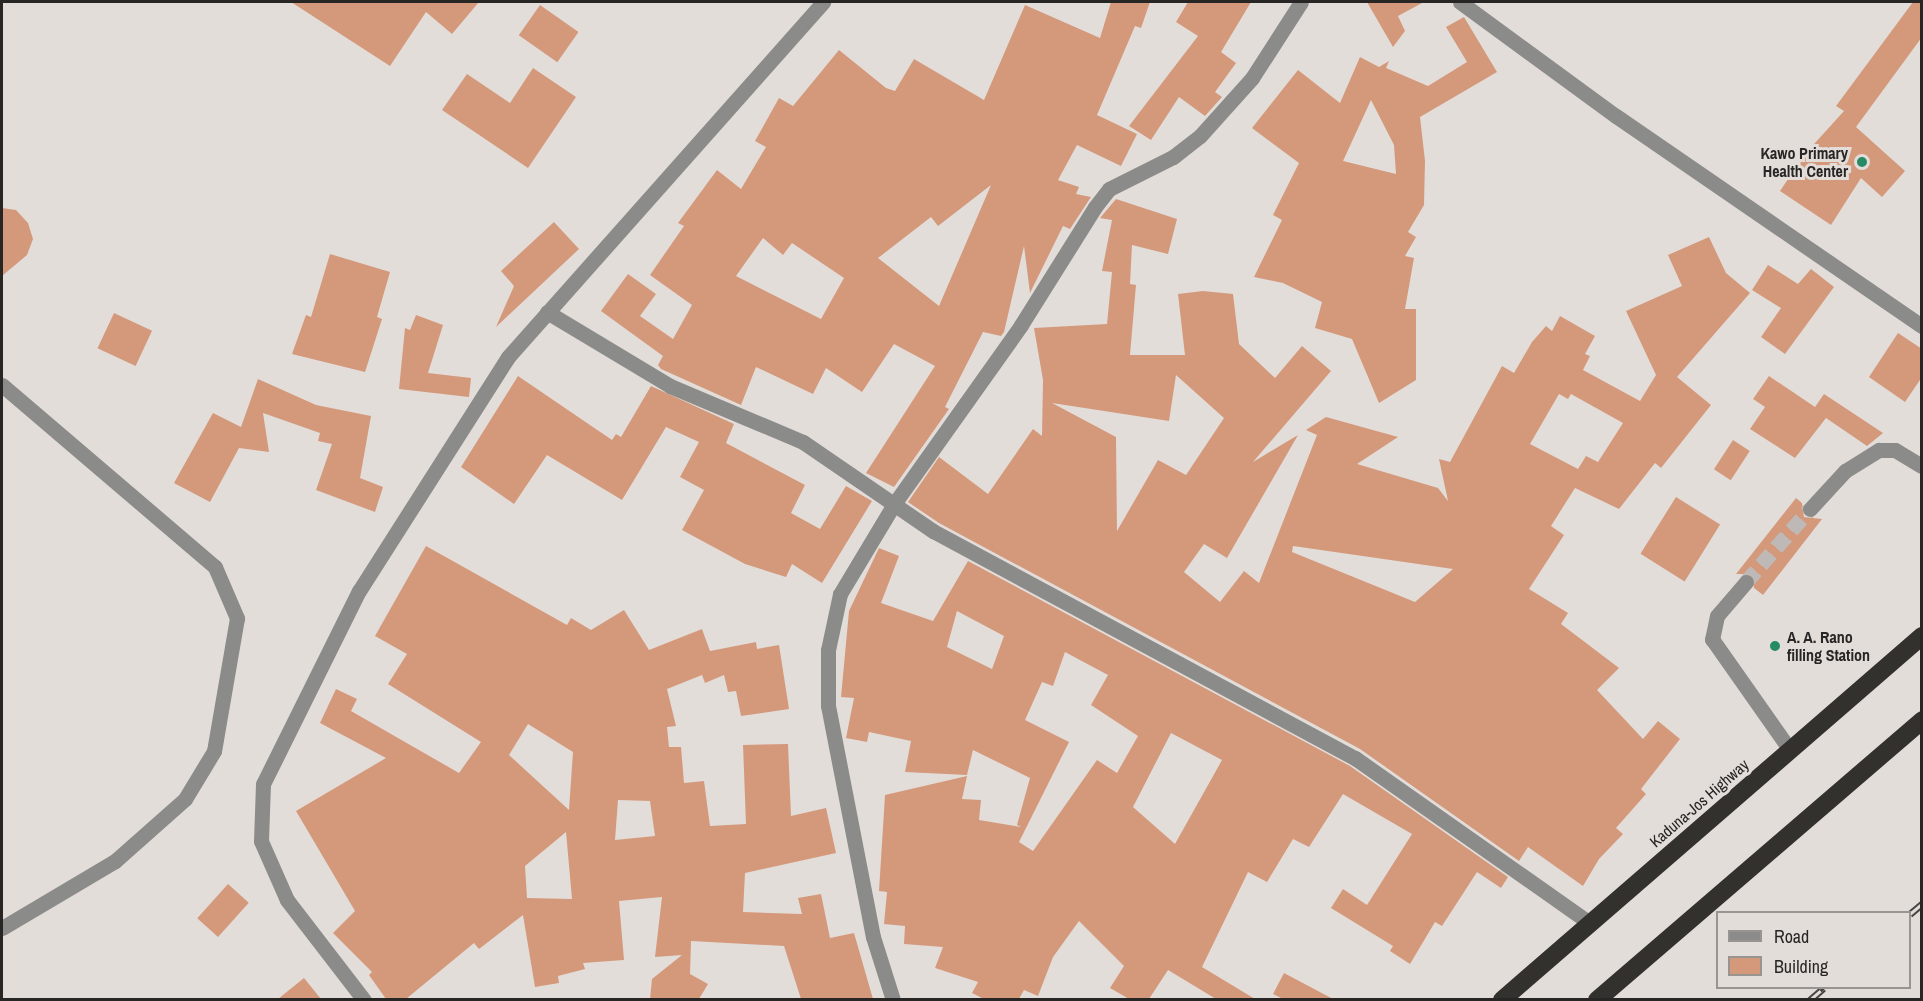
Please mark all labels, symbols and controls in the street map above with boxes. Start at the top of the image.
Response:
place label: Kawo Primary Health Center [1760,143,1848,181]
marker: Kawo Primary Health Center [1853,153,1871,171]
place label: A. A. Rano filling Station [1787,627,1870,665]
marker: A. A. Rano filling Station [1768,639,1782,653]
street label: Kaduna-Jos Highway [1646,755,1752,851]
legend [1716,911,1911,989]
text: Road [1774,924,1809,949]
text: Building [1774,954,1828,979]

